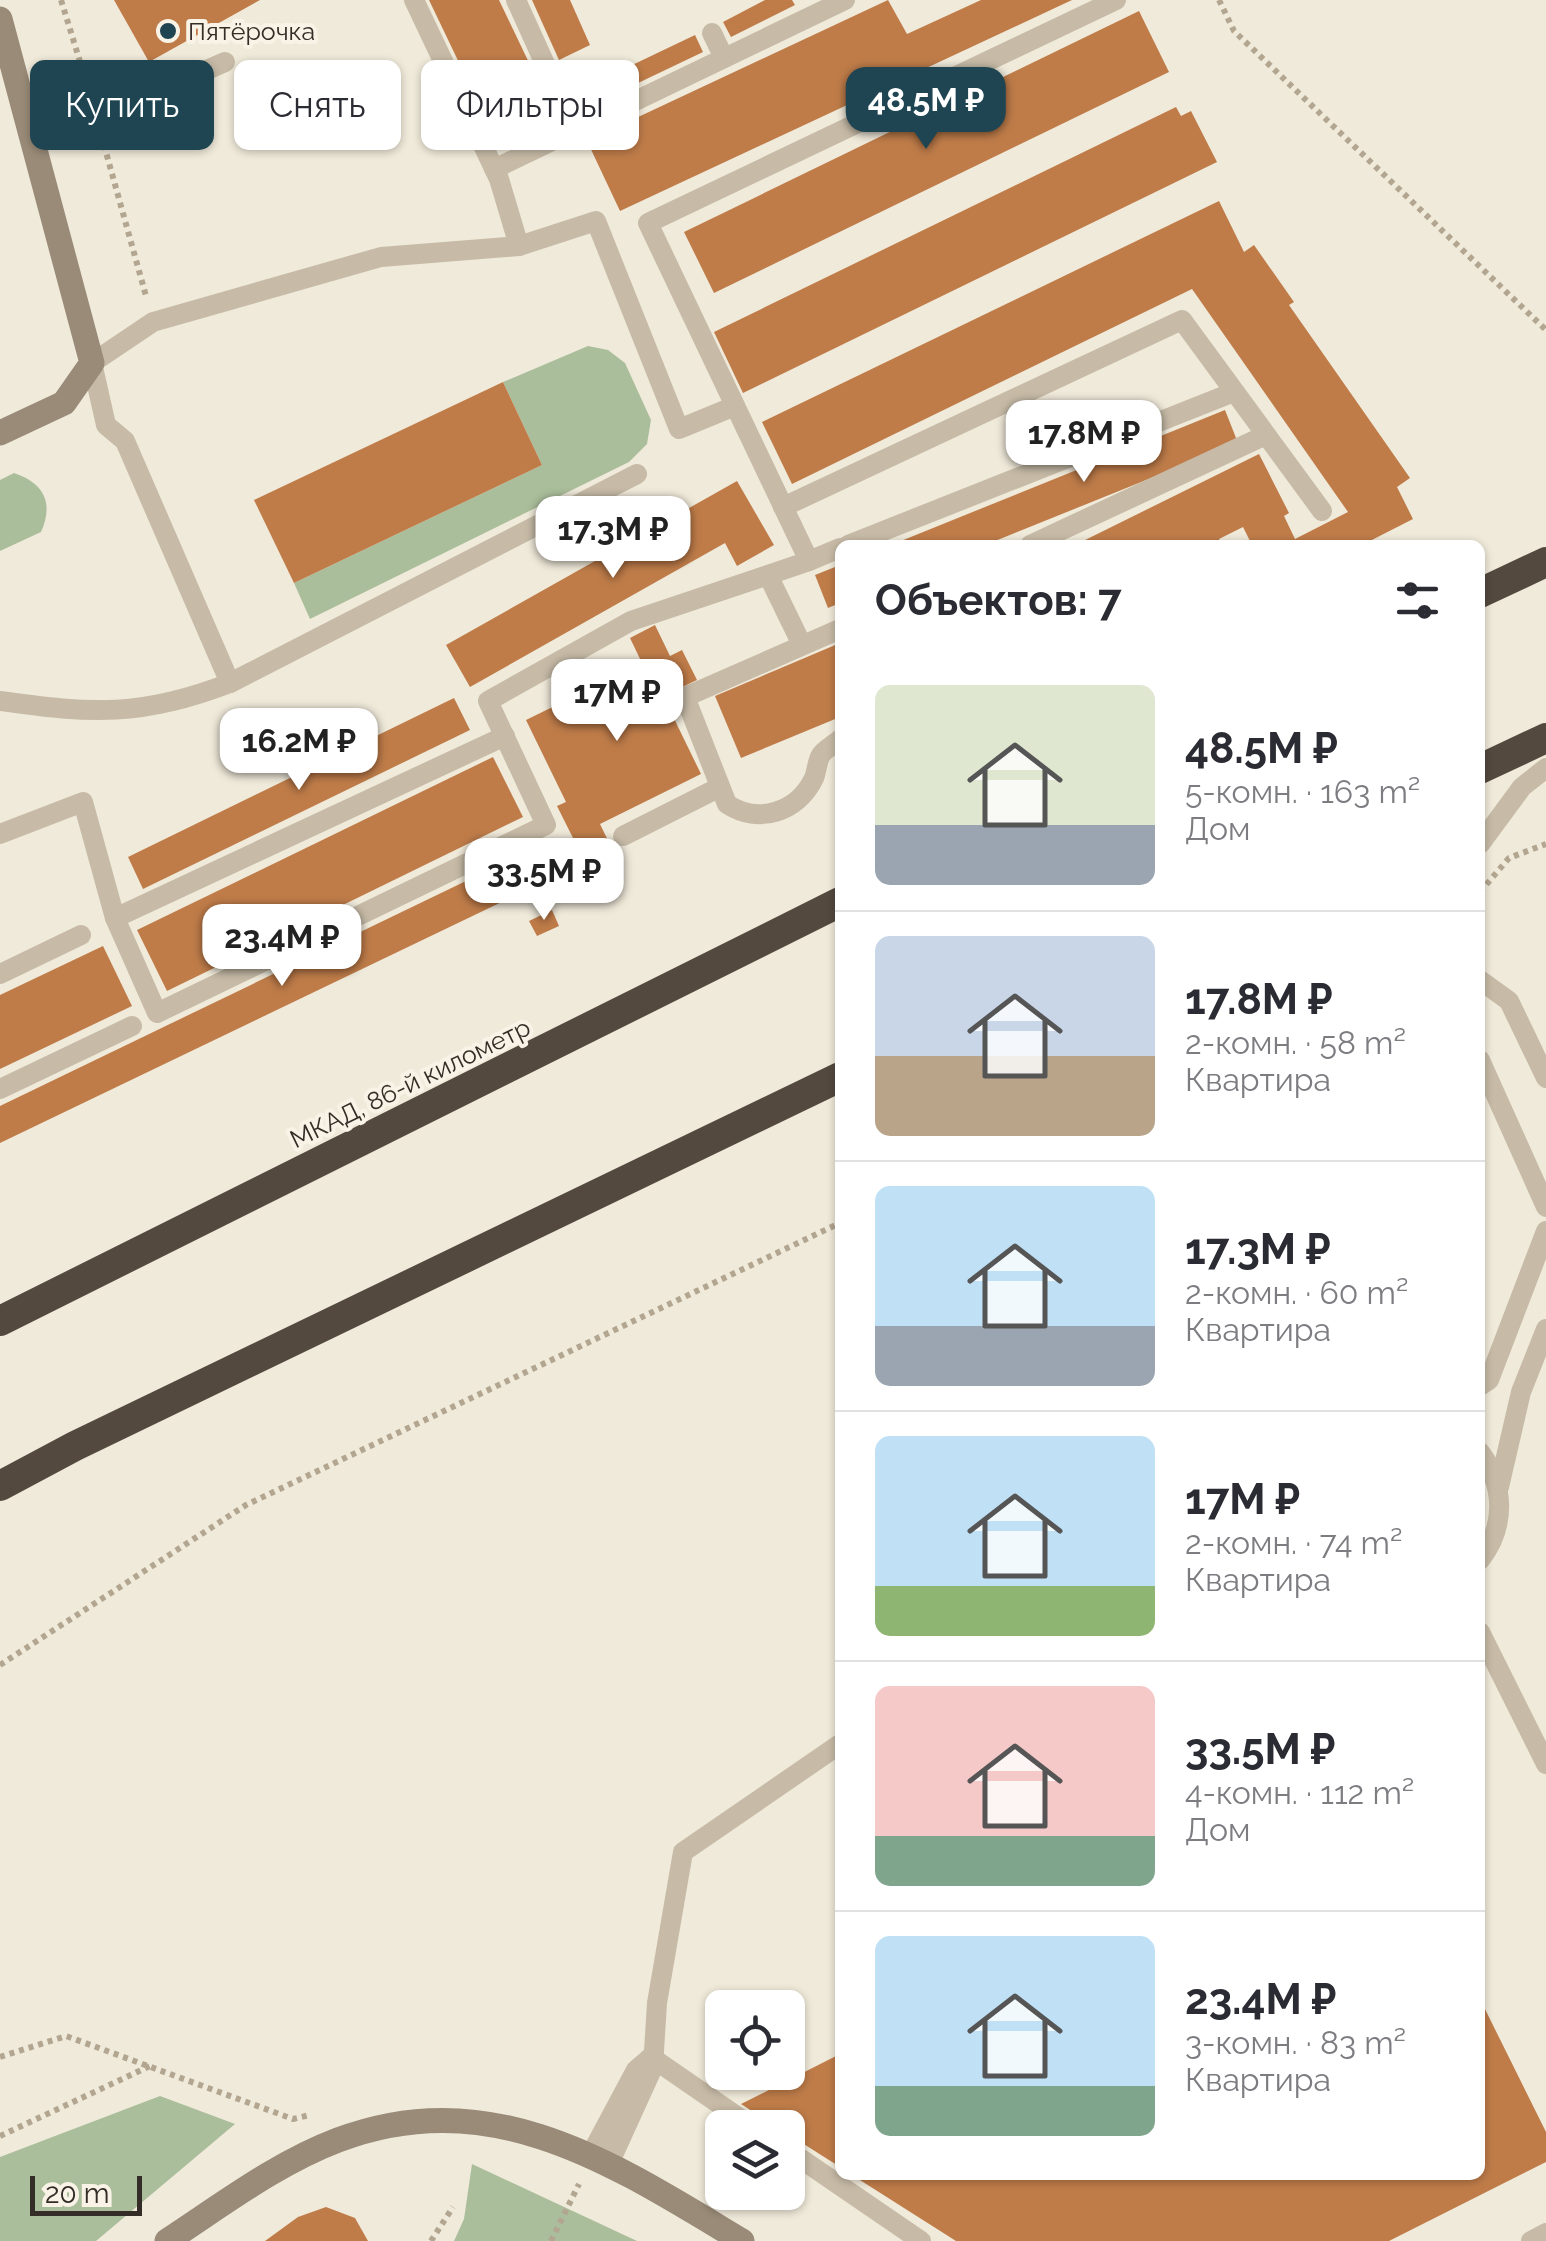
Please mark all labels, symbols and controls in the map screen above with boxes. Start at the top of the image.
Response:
place label: Пятёрочка [188,16,315,46]
marker: Пятёрочка [157,20,179,42]
chip: Купить [30,60,214,150]
chip: Снять [234,60,401,150]
chip: Фильтры [421,60,639,150]
pin: 48.5M ₽ [834,67,1018,152]
text: 48.5M ₽ [868,81,984,118]
pin: 17.8M ₽ [992,400,1176,485]
text: 17.8M ₽ [1028,414,1140,451]
pin: 17.3M ₽ [521,496,705,581]
text: 17.3M ₽ [558,510,669,547]
icon: filters [1390,573,1445,628]
text: Объектов: 7 [875,576,1122,625]
pin: 17M ₽ [547,659,687,744]
text: 17M ₽ [573,673,661,710]
pin: 16.2M ₽ [207,708,391,793]
text: 16.2M ₽ [242,722,356,759]
text: 48.5M ₽ [1185,724,1338,773]
icon: home [955,725,1075,845]
text: 5-комн. · 163 m² [1185,773,1420,810]
text: Дом [1185,810,1250,847]
pin: 33.5M ₽ [452,838,636,923]
text: 33.5M ₽ [487,852,601,889]
pin: 23.4M ₽ [190,904,374,989]
text: 23.4M ₽ [224,918,340,955]
text: 17.8M ₽ [1185,975,1333,1024]
icon: home [955,976,1075,1096]
street label: МКАД, 86-й километр [285,1012,535,1154]
text: 2-комн. · 58 m² [1185,1024,1406,1061]
text: Квартира [1185,1061,1331,1098]
text: 17.3M ₽ [1185,1225,1331,1274]
icon: home [955,1226,1075,1346]
text: 2-комн. · 60 m² [1185,1274,1408,1311]
text: Квартира [1185,1311,1331,1348]
text: 17M ₽ [1185,1475,1300,1524]
icon: home [955,1476,1075,1596]
text: 2-комн. · 74 m² [1185,1524,1402,1561]
text: Квартира [1185,1561,1331,1598]
text: 33.5M ₽ [1185,1725,1335,1774]
icon: home [955,1726,1075,1846]
text: 4-комн. · 112 m² [1185,1774,1414,1811]
text: Дом [1185,1811,1250,1848]
text: 23.4M ₽ [1185,1975,1336,2024]
icon: home [955,1976,1075,2096]
map controls [705,1990,805,2210]
button: locate [705,1990,805,2090]
text: 3-комн. · 83 m² [1185,2024,1406,2061]
text: Квартира [1185,2061,1331,2098]
button: layers [705,2110,805,2210]
scale bar [30,2171,142,2216]
text: 20 m [45,2177,110,2210]

